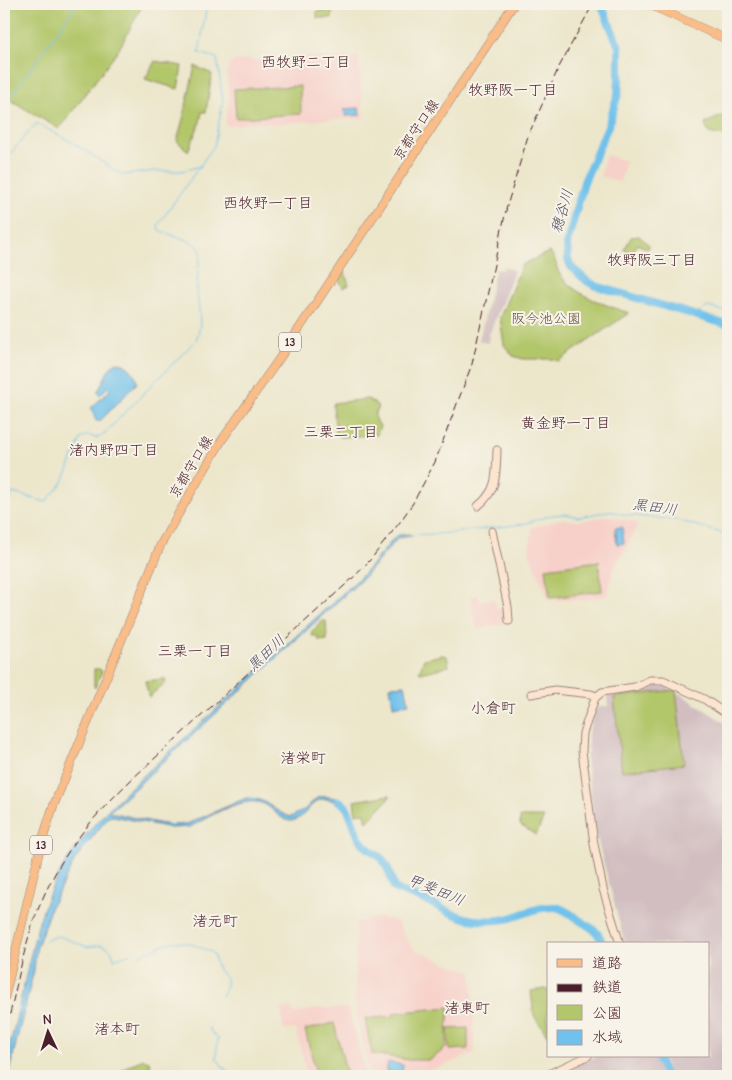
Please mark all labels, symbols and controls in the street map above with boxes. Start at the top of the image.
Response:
district label: 西牧野二丁目 [261,53,351,71]
district label: 牧野阪一丁目 [468,81,558,99]
street label: 京都守口線 [389,96,443,164]
water label: 穂谷川 [547,187,577,235]
district label: 西牧野一丁目 [223,194,313,212]
district label: 牧野阪三丁目 [607,251,697,269]
park label: 阪今池公園 [511,310,581,327]
road number: 13 [279,332,301,352]
district label: 黄金野一丁目 [521,414,611,432]
district label: 三栗二丁目 [303,423,379,441]
street label: 京都守口線 [166,433,216,501]
district label: 渚内野四丁目 [69,441,159,459]
water label: 黒田川 [631,495,679,519]
water label: 黒田川 [243,631,289,675]
district label: 三栗一丁目 [157,642,233,660]
district label: 小倉町 [470,699,516,717]
district label: 渚栄町 [280,749,326,767]
road number: 13 [30,836,52,854]
water label: 甲斐田川 [405,870,467,910]
district label: 渚元町 [192,912,238,930]
legend [547,942,710,1058]
text: 道路 [592,954,622,972]
text: 鉄道 [592,978,622,996]
district label: 渚東町 [444,999,490,1017]
text: 公園 [592,1004,622,1022]
north arrow [22,1008,72,1058]
text: N [42,1011,52,1028]
district label: 渚本町 [94,1020,140,1038]
text: 水域 [592,1028,622,1046]

